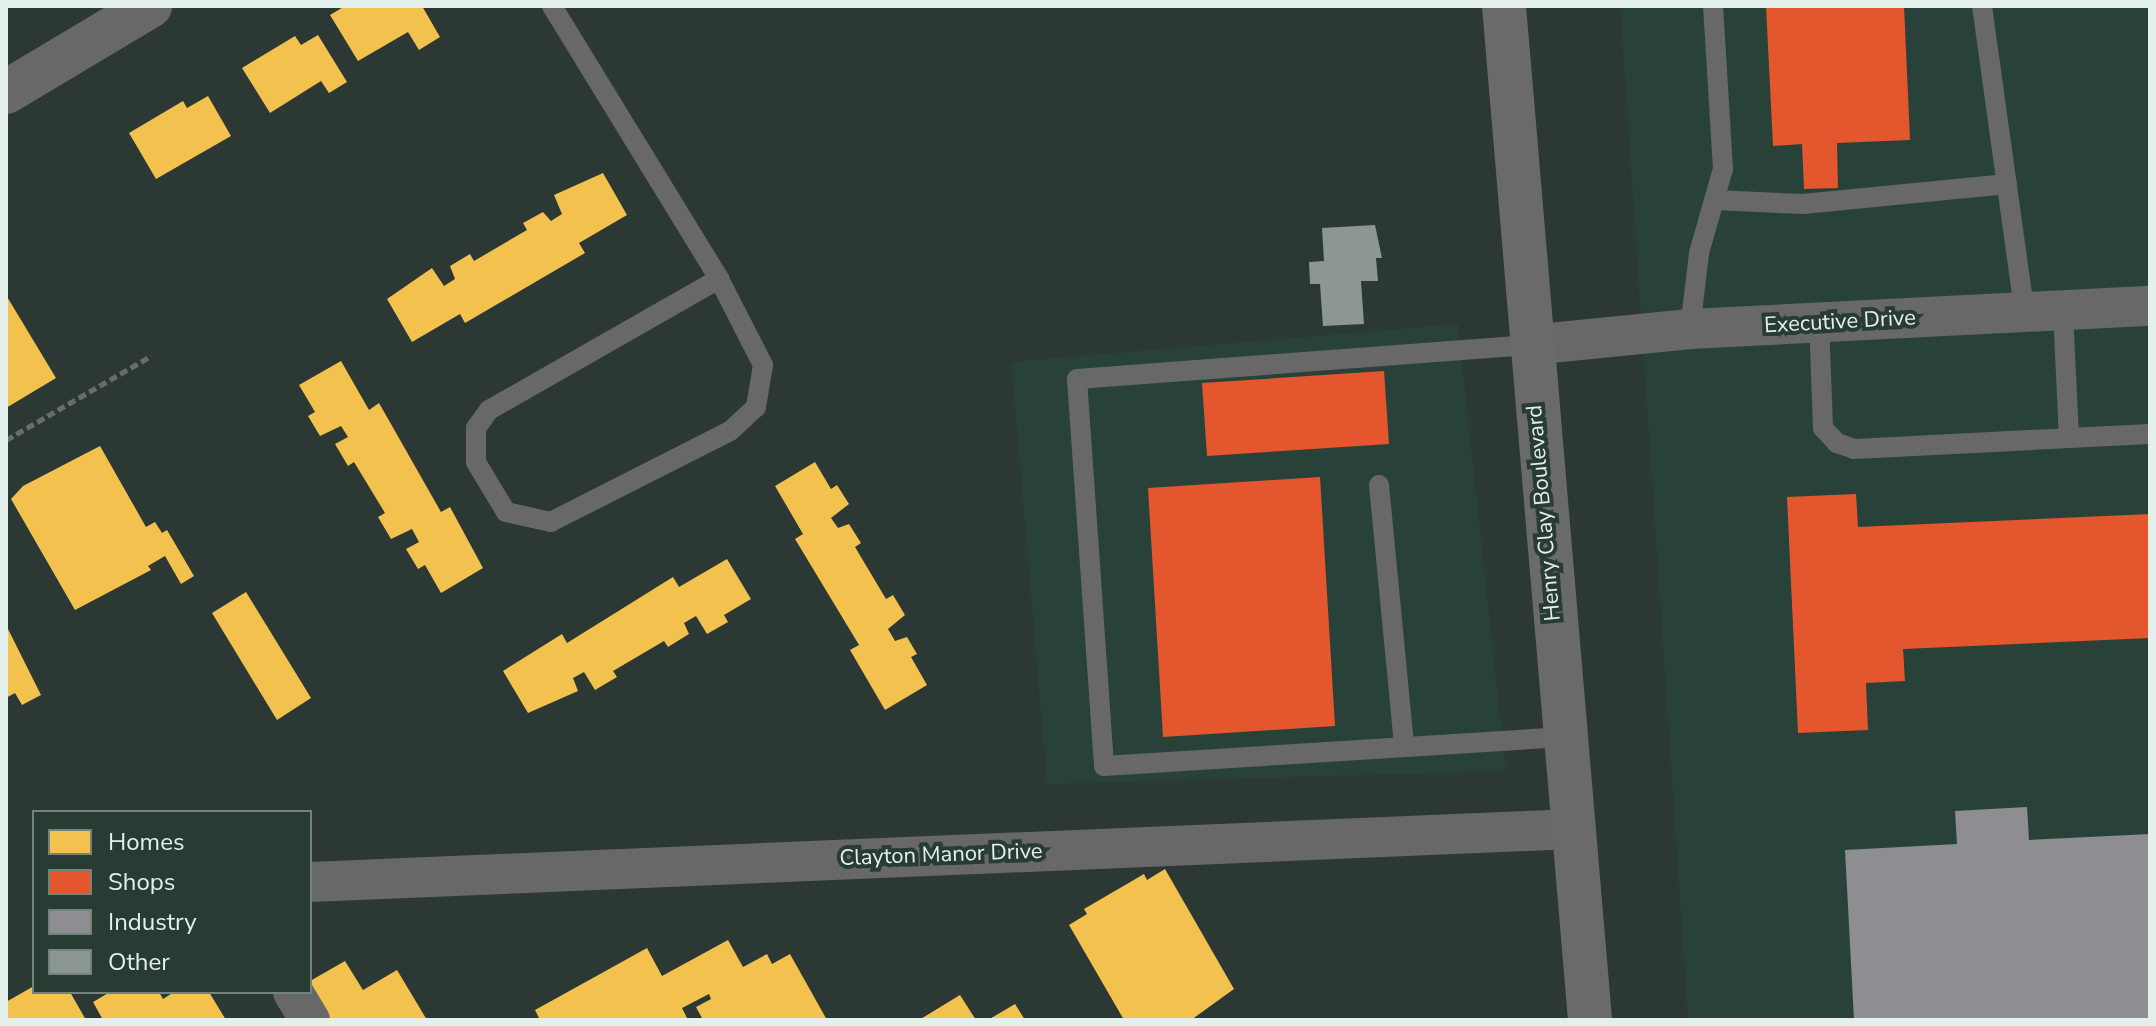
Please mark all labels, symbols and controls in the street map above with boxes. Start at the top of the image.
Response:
street label: Executive Drive [1763,305,1917,339]
street label: Henry Clay Boulevard [1521,404,1567,622]
legend [32,810,312,994]
text: Homes [108,826,184,858]
street label: Clayton Manor Drive [839,838,1043,872]
text: Shops [108,866,175,898]
text: Industry [108,906,197,938]
text: Other [108,946,170,978]

